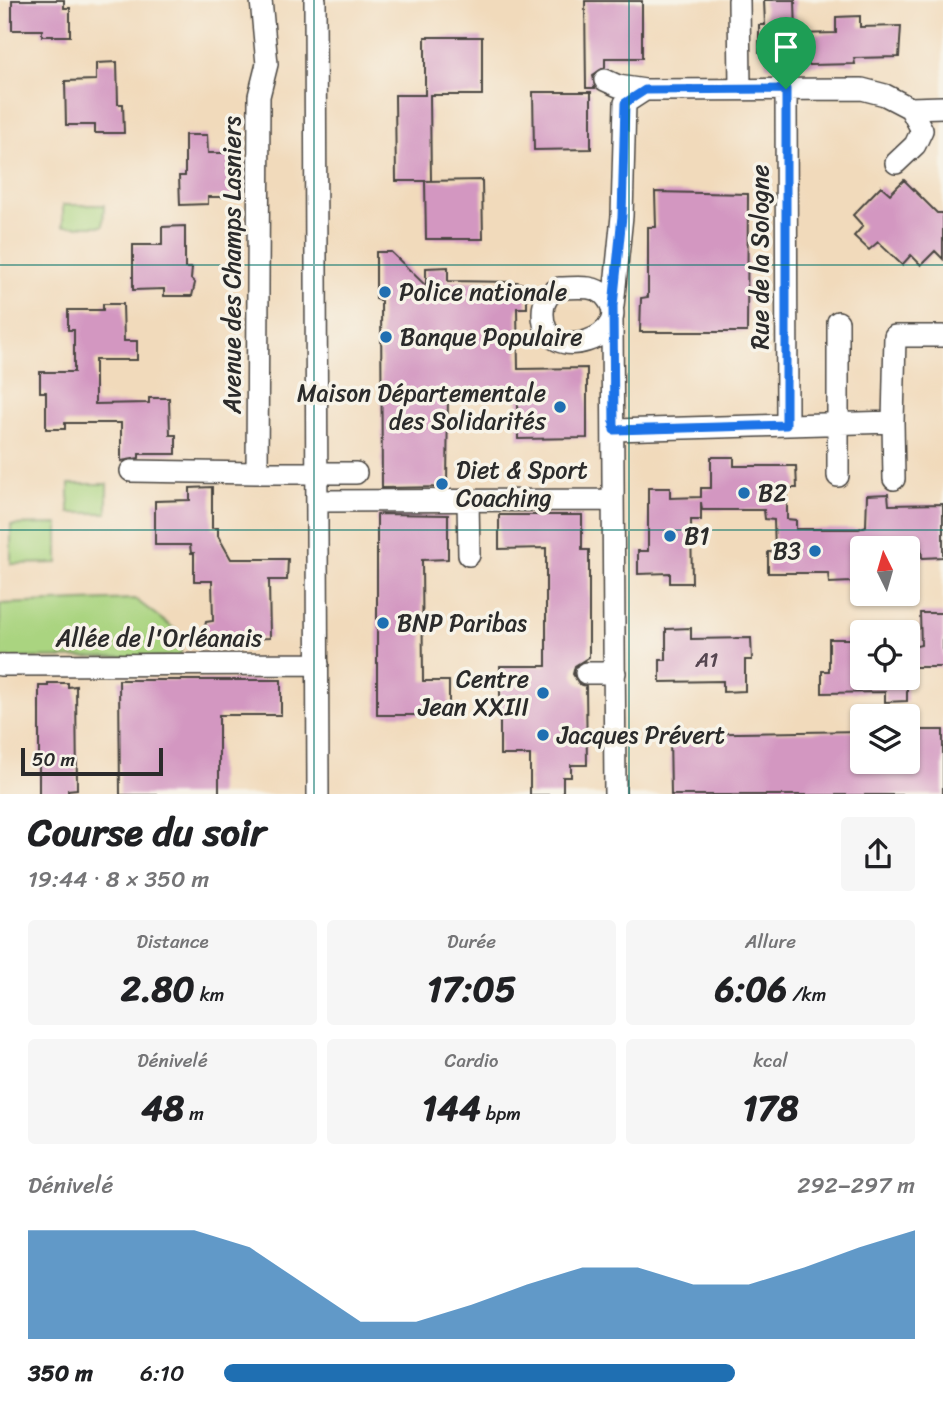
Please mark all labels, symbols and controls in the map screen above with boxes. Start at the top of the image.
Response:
pin [756,17,816,89]
icon: arrive [767,28,805,66]
street label: Avenue des Champs Lasniers [211,116,253,415]
street label: Rue de la Sologne [739,165,781,349]
place label: Police nationale [399,271,567,313]
marker: Police nationale [377,284,393,300]
place label: Banque Populaire [400,316,582,358]
marker: Banque Populaire [378,329,394,345]
place label: Maison Départementale des Solidarités [297,372,547,442]
marker: Maison Départementale des Solidarités [552,399,568,415]
place label: Diet & Sport Coaching [456,449,588,519]
place label: B2 [758,472,787,514]
marker: Diet & Sport Coaching [434,476,450,492]
marker: B2 [736,485,752,501]
place label: B1 [684,515,709,557]
marker: B1 [662,528,678,544]
place label: B3 [773,530,801,572]
north arrow [850,536,920,606]
map controls [850,536,920,774]
marker: B3 [807,543,823,559]
place label: BNP Paribas [397,602,527,644]
marker: BNP Paribas [375,615,391,631]
street label: Allée de l'Orléanais [55,617,262,659]
button: locate [850,620,920,690]
house number: A1 [695,641,718,679]
place label: Centre Jean XXIII [417,658,529,728]
marker: Centre Jean XXIII [535,685,551,701]
button: layers [850,704,920,774]
place label: Jacques Prévert [556,714,725,756]
marker: Jacques Prévert [535,727,551,743]
text: 50 m [32,743,75,776]
scale bar [21,746,163,777]
text: Course du soir [28,799,266,866]
button: share [841,817,915,891]
text: 19:44 · 8 × 350 m [28,859,209,900]
text: Distance [136,925,209,958]
text: Durée [447,925,496,958]
text: Allure [745,925,796,958]
text: 2.80 [121,958,195,1020]
text: 17:05 [427,958,516,1020]
text: 6:06 [715,958,787,1020]
text: km [195,978,224,1011]
text: /km [787,978,826,1011]
text: Dénivelé [137,1044,208,1077]
text: Cardio [445,1044,498,1077]
text: kcal [753,1044,788,1077]
text: 48 [141,1077,184,1139]
text: 144 [422,1077,481,1139]
text: 178 [742,1077,799,1139]
text: m [184,1097,204,1130]
text: bpm [481,1097,521,1130]
text: Dénivelé [28,1165,113,1206]
text: 292–297 m [797,1165,915,1206]
text: 350 m [28,1353,93,1394]
text: 6:10 [140,1353,184,1394]

